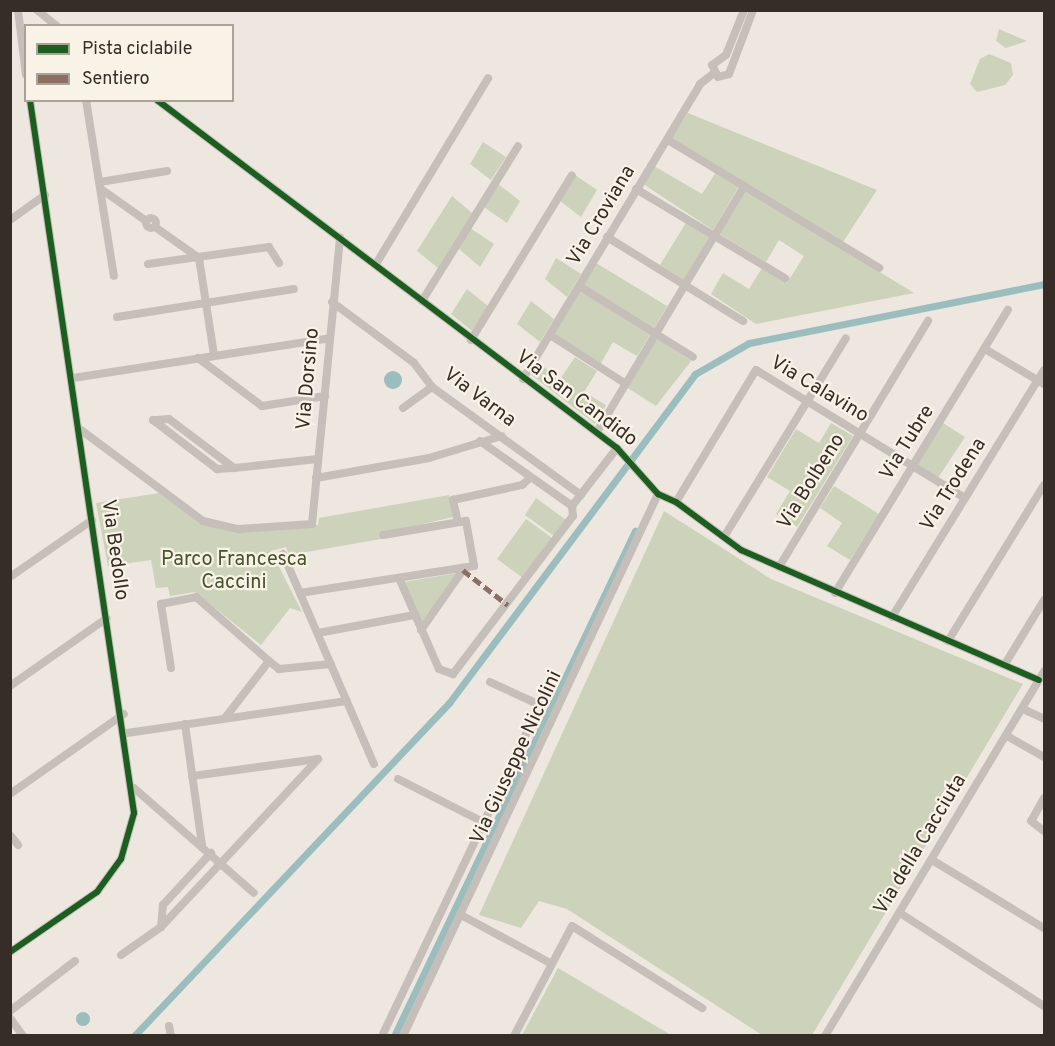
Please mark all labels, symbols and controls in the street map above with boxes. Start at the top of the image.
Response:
legend [24,24,234,102]
text: Pista ciclabile [82,38,192,61]
text: Sentiero [82,68,150,91]
street label: Via Croviana [563,162,641,270]
street label: Via Dorsino [293,327,325,431]
street label: Via San Candido [510,345,642,453]
street label: Via Calavino [765,351,873,429]
street label: Via Varna [438,363,520,433]
street label: Via Tubre [875,401,941,485]
street label: Via Bolbeno [773,430,851,534]
street label: Via Trodena [916,434,992,536]
street label: Via Bedollo [95,498,133,602]
park label: Parco Francesca Caccini [161,548,307,595]
street label: Via Giuseppe Nicolini [466,667,568,849]
street label: Via della Cacciuta [870,771,972,919]

